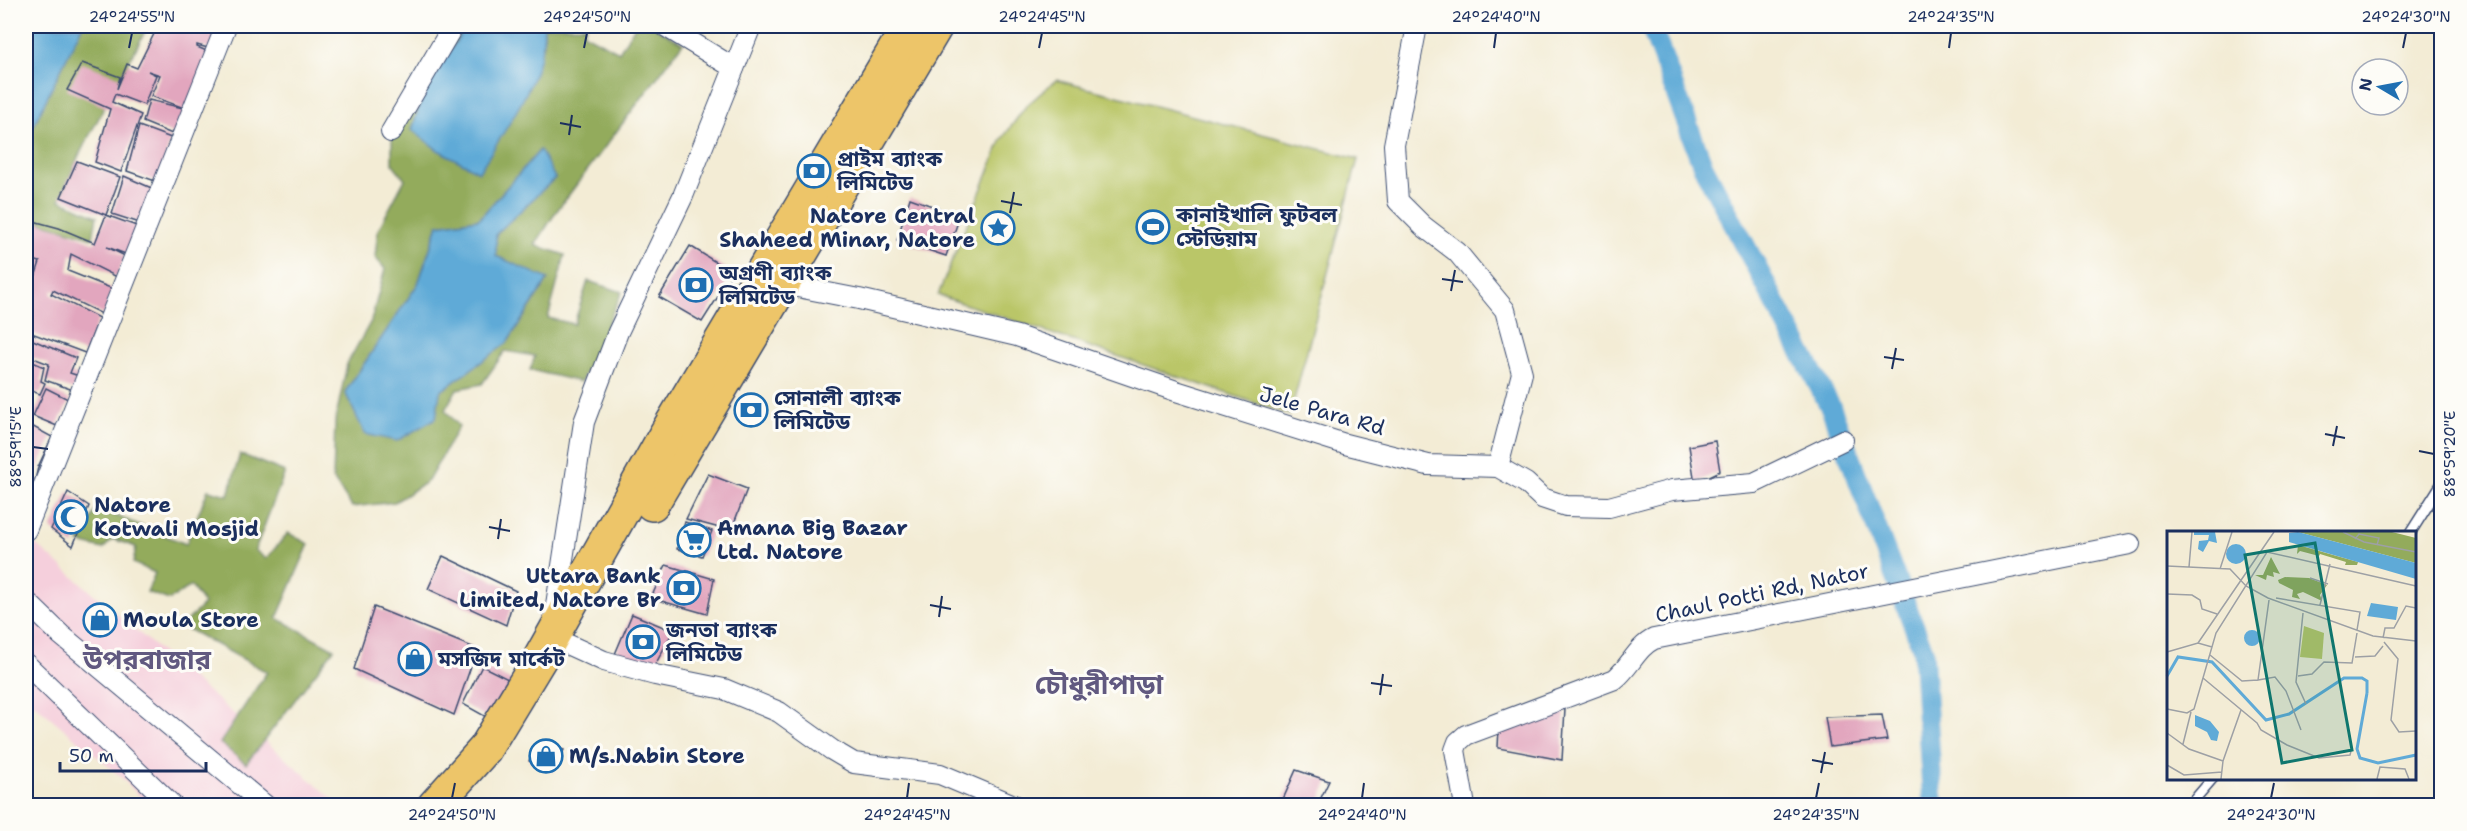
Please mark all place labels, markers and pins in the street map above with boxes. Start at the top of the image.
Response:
place label: প্রাইম ব্যাংক লিমিটেড [836,145,943,197]
bank icon: প্রাইম ব্যাংক লিমিটেড [796,153,832,189]
place label: কানাইখালি ফুটবল স্টেডিয়াম [1175,201,1338,253]
place label: Natore Central Shaheed Minar, Natore [719,202,975,254]
sports icon: কানাইখালি ফুটবল স্টেডিয়াম [1135,209,1171,245]
place icon: Natore Central Shaheed Minar, Natore [980,210,1016,246]
place label: অগ্রণী ব্যাংক লিমিটেড [718,259,832,311]
bank icon: অগ্রণী ব্যাংক লিমিটেড [678,267,714,303]
place label: সোনালী ব্যাংক লিমিটেড [773,384,902,436]
bank icon: সোনালী ব্যাংক লিমিটেড [733,392,769,428]
place label: Natore Kotwali Mosjid [94,491,259,543]
mosque icon: Natore Kotwali Mosjid [53,499,89,535]
place label: Amana Big Bazar Ltd. Natore [717,514,908,566]
supermarket icon: Amana Big Bazar Ltd. Natore [676,522,712,558]
place label: Uttara Bank Limited, Natore Br [459,562,661,614]
bank icon: Uttara Bank Limited, Natore Br [666,570,702,606]
shop icon: Moula Store [82,602,118,638]
place label: Moula Store [123,606,259,634]
place label: জনতা ব্যাংক লিমিটেড [665,616,778,668]
bank icon: জনতা ব্যাংক লিমিটেড [625,624,661,660]
shop icon: মসজিদ মার্কেট [397,641,433,677]
place label: মসজিদ মার্কেট [437,645,565,673]
shop icon: M/s.Nabin Store [528,738,564,774]
place label: M/s.Nabin Store [569,742,745,770]

